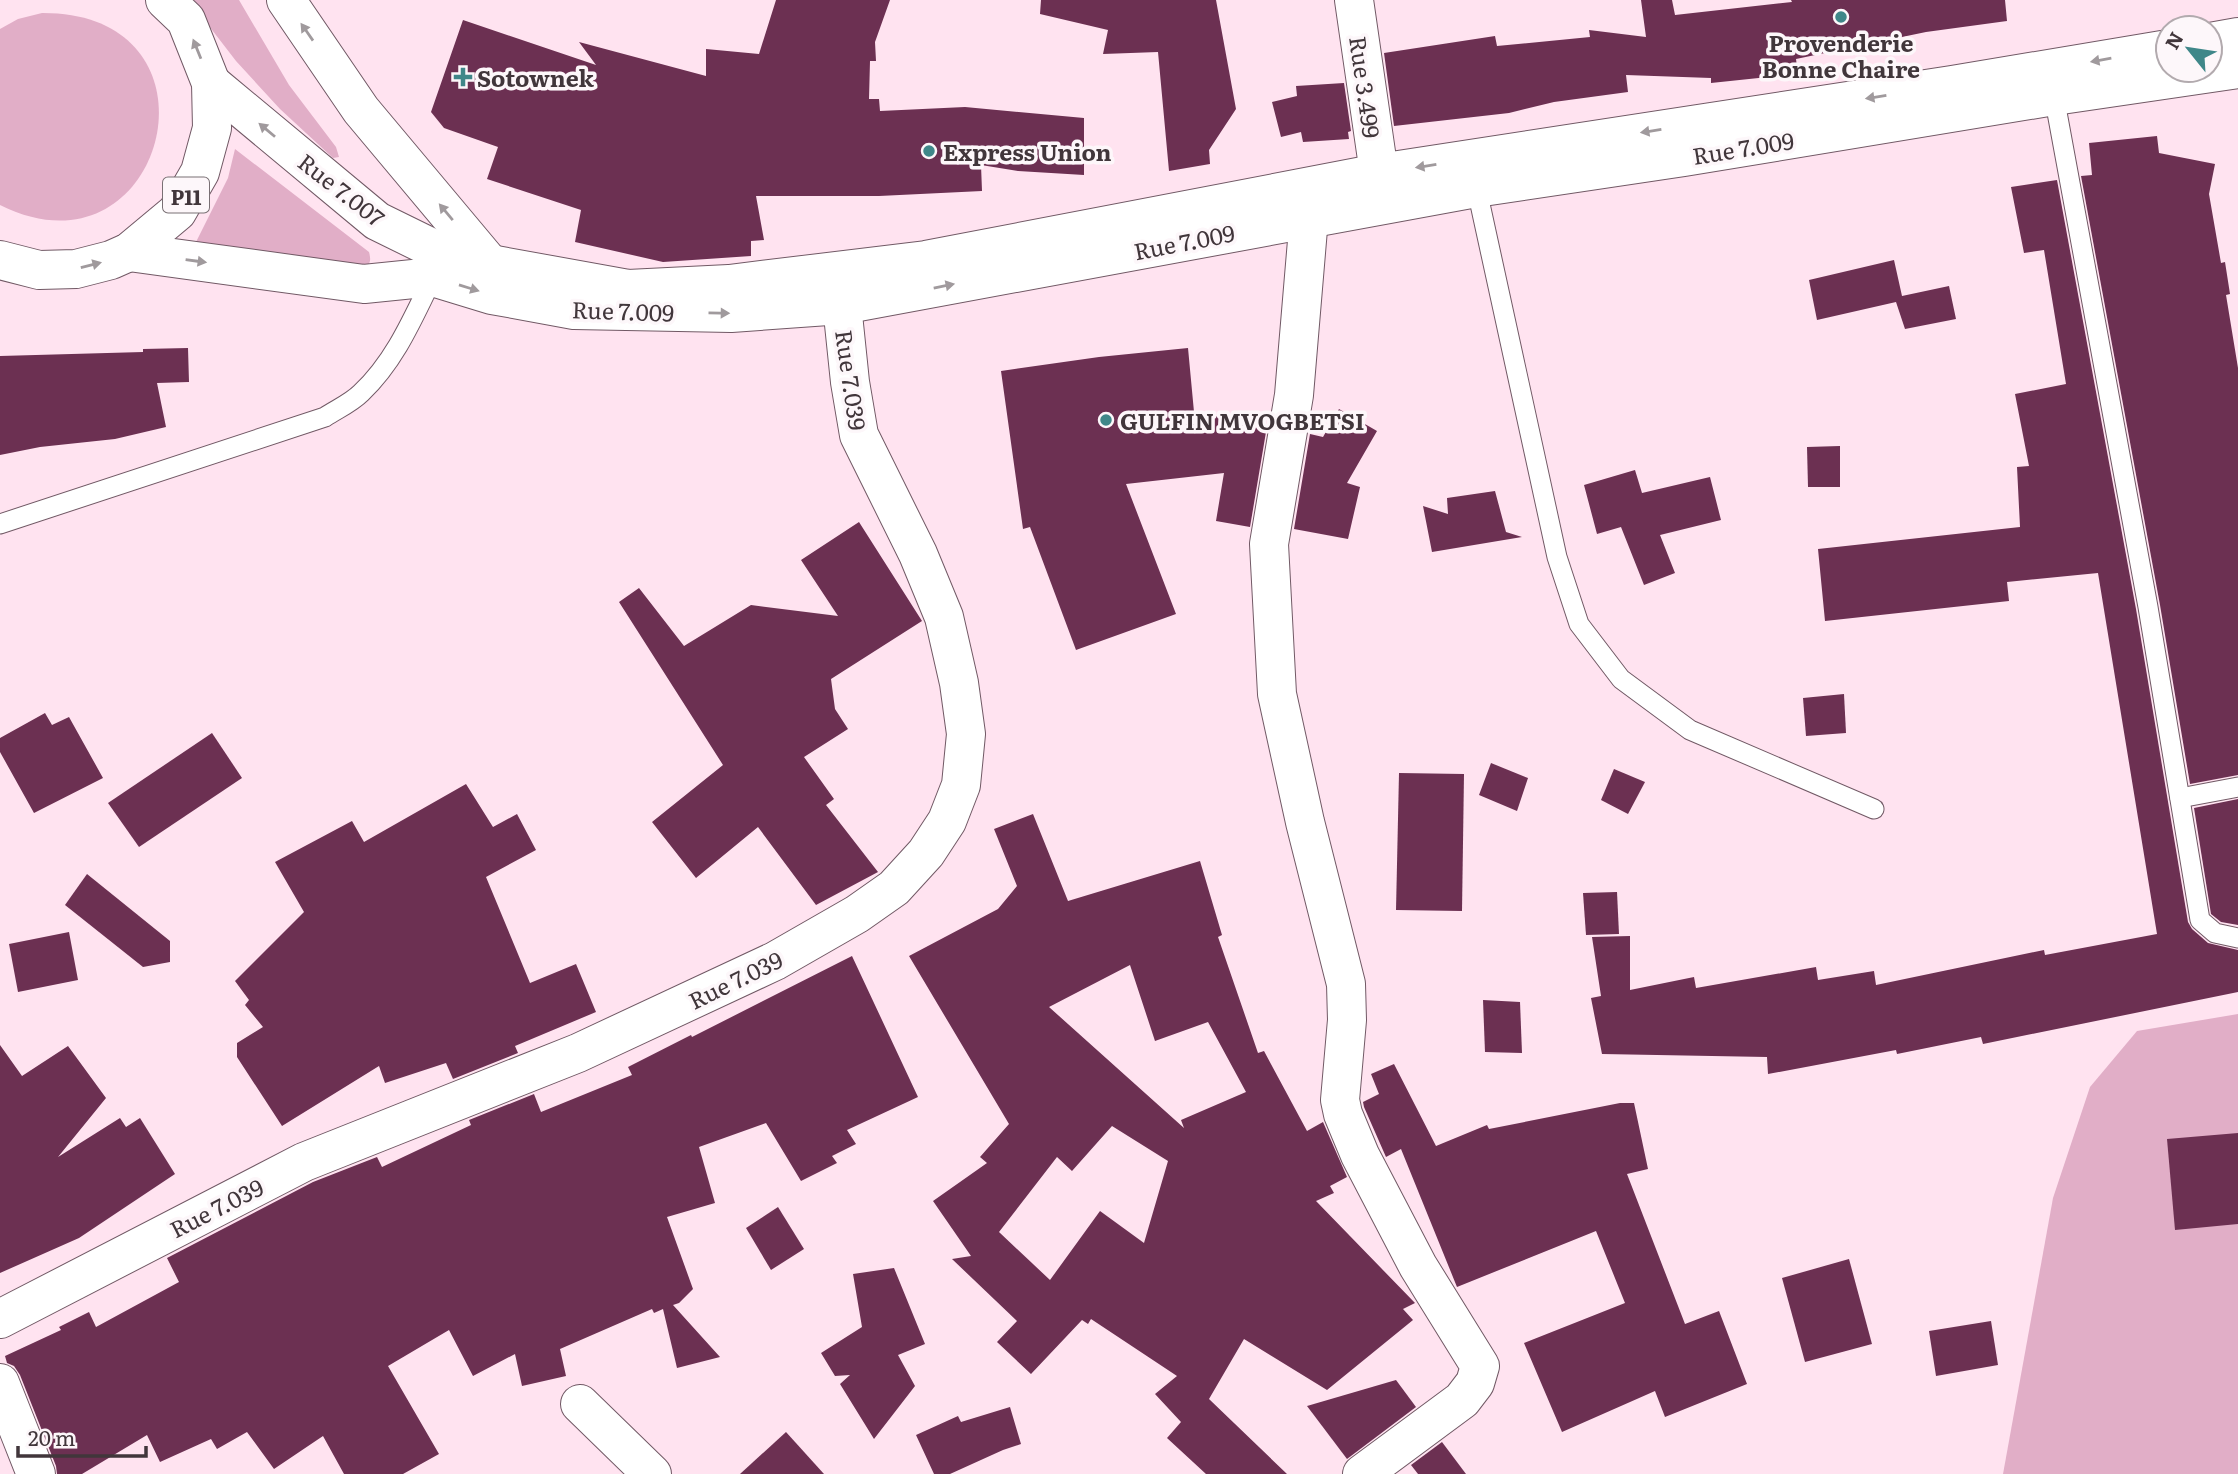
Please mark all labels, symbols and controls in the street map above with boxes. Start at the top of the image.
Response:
marker: Provenderie Bonne Chaire [1833,9,1849,25]
north arrow [2154,14,2224,84]
one-way arrow [300,23,314,41]
place label: Provenderie Bonne Chaire [1762,25,1920,85]
text: N [2157,26,2190,54]
street label: Rue 3.499 [1342,34,1390,140]
one-way arrow [192,38,203,59]
one-way arrow [2090,55,2112,66]
place label: Sotownek [477,60,594,94]
marker: Sotownek [455,69,471,85]
one-way arrow [1865,92,1887,103]
street label: Rue 7.009 [1690,122,1796,172]
one-way arrow [259,123,276,138]
one-way arrow [1640,126,1662,137]
place label: Express Union [943,134,1112,168]
marker: Express Union [921,143,937,159]
street label: Rue 7.007 [291,144,393,234]
one-way arrow [1415,161,1437,172]
road number: P11 [163,178,209,212]
one-way arrow [439,203,454,220]
street label: Rue 7.009 [1130,215,1238,267]
one-way arrow [186,256,208,267]
one-way arrow [80,259,102,270]
one-way arrow [933,280,955,291]
one-way arrow [459,283,480,293]
street label: Rue 7.009 [571,291,675,329]
one-way arrow [708,307,730,319]
street label: Rue 7.039 [828,328,876,432]
place label: GULFIN MVOGBETSI [1120,403,1365,437]
marker: GULFIN MVOGBETSI [1098,412,1114,428]
street label: Rue 7.039 [682,942,788,1016]
street label: Rue 7.039 [163,1169,269,1245]
scale bar [18,1414,145,1458]
text: 20 m [28,1421,75,1452]

